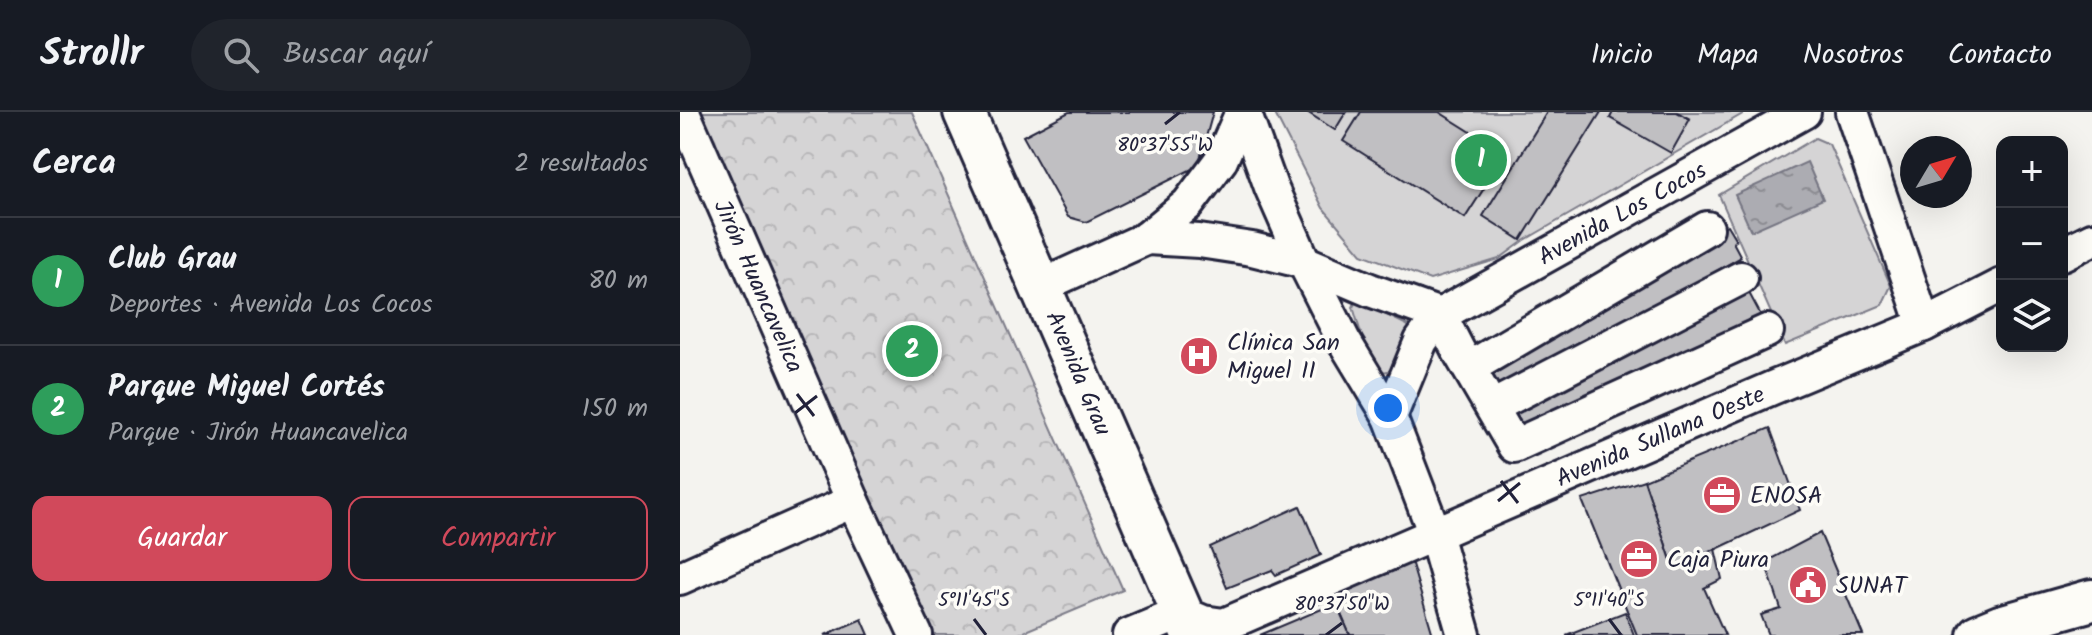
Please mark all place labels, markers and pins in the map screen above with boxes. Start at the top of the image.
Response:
pin: 1 [1455,130,1507,190]
pin: 2 [886,321,938,381]
place label: Clínica San Miguel II [1227,324,1340,391]
hospital icon: Clínica San Miguel II [1178,335,1220,377]
office icon: ENOSA [1701,474,1743,516]
place label: ENOSA [1750,477,1822,516]
office icon: Caja Piura [1618,538,1660,580]
place label: Caja Piura [1667,541,1769,580]
public building icon: SUNAT [1787,564,1829,606]
place label: SUNAT [1836,567,1909,606]

